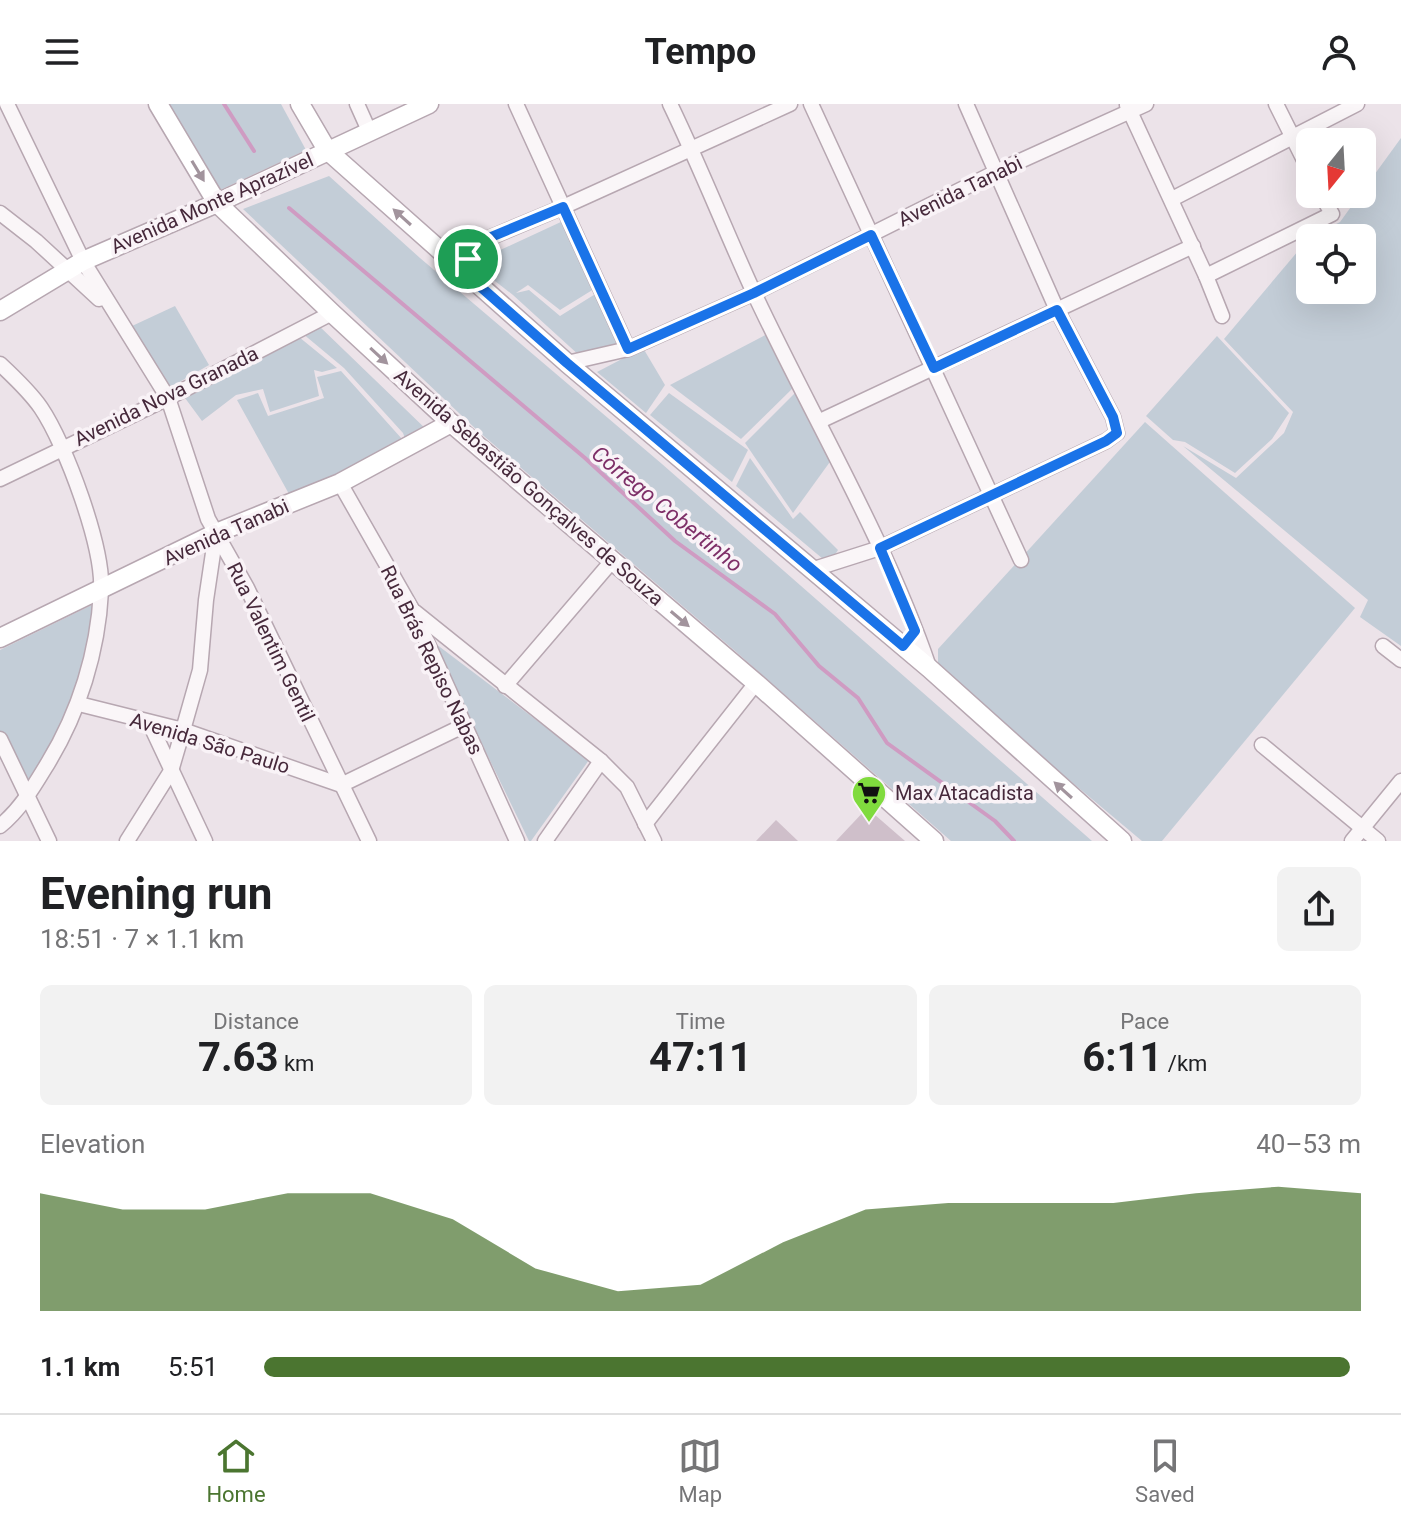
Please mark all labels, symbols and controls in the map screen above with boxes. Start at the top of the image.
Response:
icon: menu [40,30,84,74]
icon: person [1317,30,1361,74]
text: Tempo [645,31,756,73]
north arrow [1296,128,1376,208]
map controls [1296,128,1376,304]
street label: Avenida Monte Aprazível [107,147,317,259]
street label: Avenida Tanabi [894,151,1026,231]
one-way arrow [191,160,205,182]
one-way arrow [392,208,411,226]
button: locate [1296,224,1376,304]
pin [434,225,502,293]
icon: arrive [446,237,490,281]
street label: Avenida Nova Granada [70,341,262,451]
one-way arrow [369,346,388,364]
street label: Avenida Sebastião Gonçalves de Souza [389,363,669,611]
water label: Córrego Cobertinho [587,441,747,577]
street label: Avenida Tanabi [159,494,293,570]
street label: Rua Valentim Gentil [222,558,320,726]
street label: Rua Brás Repiso Nabas [376,561,488,759]
one-way arrow [670,610,690,627]
street label: Avenida São Paulo [127,707,293,779]
supermarket icon: Max Atacadista [850,774,888,824]
place label: Max Atacadista [895,781,1034,805]
one-way arrow [1053,781,1072,799]
button: share [1277,867,1361,951]
text: Evening run [40,868,272,920]
text: 18:51 · 7 × 1.1 km [40,924,244,954]
text: Distance [213,1009,299,1034]
text: Time [676,1009,725,1034]
text: Pace [1120,1009,1169,1034]
text: 7.63 [198,1034,278,1081]
text: 47:11 [649,1034,752,1081]
text: 6:11 [1082,1034,1162,1081]
text: km [278,1051,314,1076]
text: /km [1162,1051,1207,1076]
text: Elevation [40,1129,145,1159]
text: 40–53 m [1256,1129,1361,1159]
text: 1.1 km [40,1352,120,1382]
text: 5:51 [168,1352,218,1382]
tab: Home [206,1434,266,1507]
tab: Map [678,1434,722,1507]
tab: Saved [1135,1434,1195,1507]

